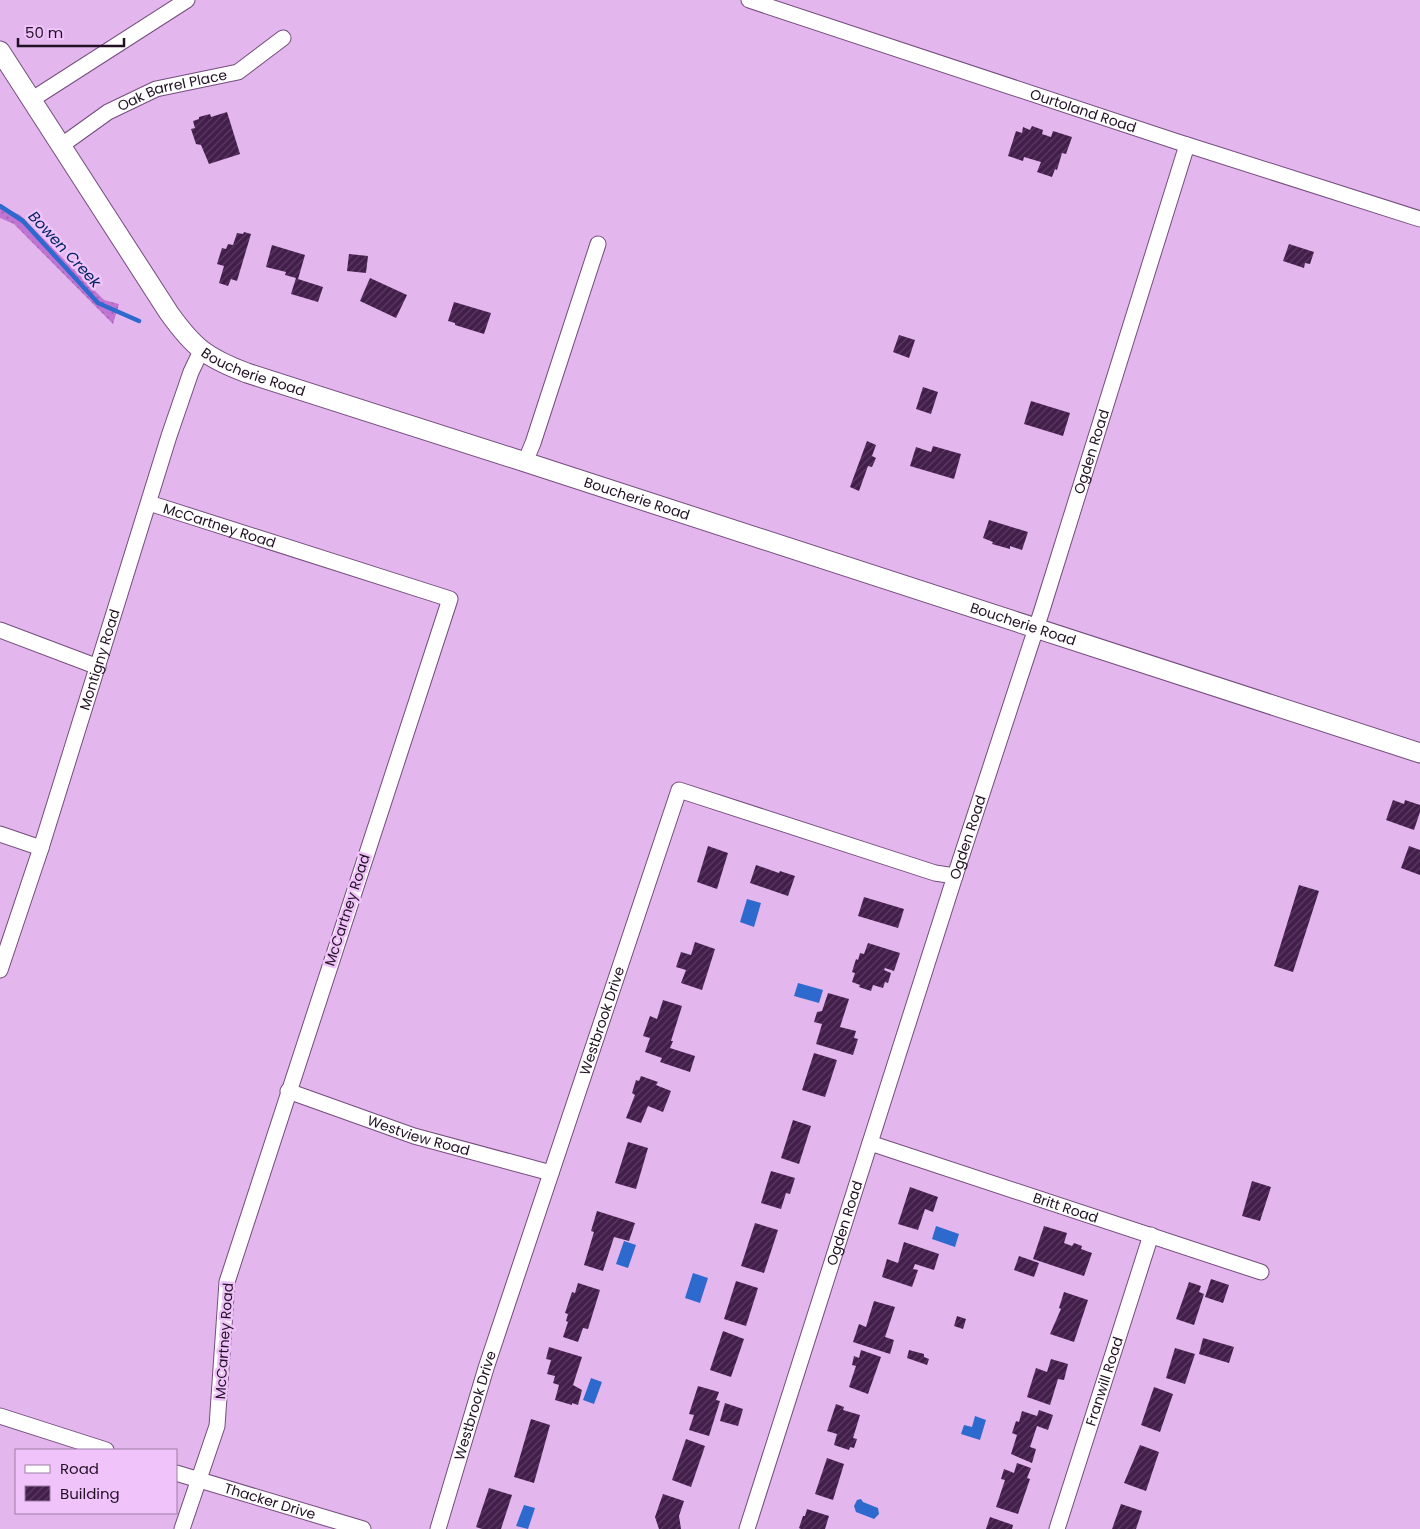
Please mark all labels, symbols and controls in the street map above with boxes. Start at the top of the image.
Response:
scale bar [18,15,124,47]
text: 50 m [25,22,63,43]
street label: Oak Barrel Place [114,64,229,116]
street label: Ourtoland Road [1027,84,1139,138]
water label: Bowen Creek [24,206,107,293]
street label: Boucherie Road [197,343,308,401]
street label: Ogden Road [1069,407,1114,497]
street label: Boucherie Road [582,472,693,525]
street label: McCartney Road [161,498,278,553]
street label: Boucherie Road [968,597,1079,651]
street label: Montigny Road [74,606,125,713]
street label: Ogden Road [944,793,991,882]
street label: McCartney Road [319,851,375,969]
street label: Westbrook Drive [574,964,629,1078]
street label: Westview Road [364,1110,472,1161]
street label: Ogden Road [822,1178,867,1268]
street label: Britt Road [1030,1187,1101,1228]
street label: McCartney Road [210,1282,238,1400]
street label: Franwill Road [1081,1334,1128,1429]
street label: Westbrook Drive [449,1348,501,1463]
legend [15,1449,178,1514]
text: Road [60,1458,99,1479]
street label: Thacker Drive [222,1478,318,1524]
text: Building [60,1483,120,1504]

